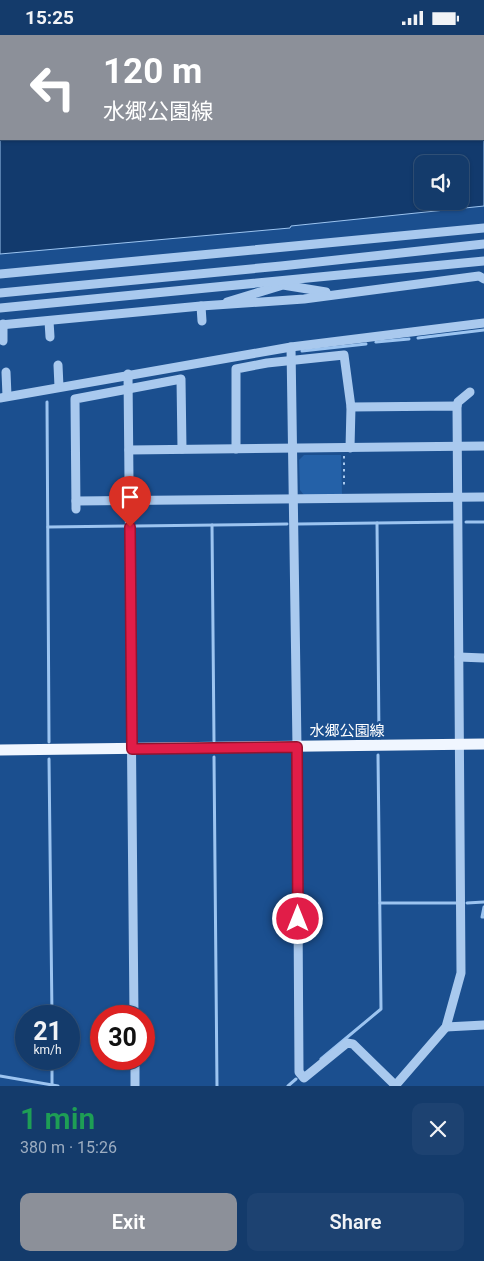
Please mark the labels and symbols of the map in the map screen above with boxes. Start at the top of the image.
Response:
pin [109,476,151,527]
street label: 水郷公園線 [309,722,385,740]
position arrow [271,892,323,944]
speed limit sign: 30 [90,1005,155,1070]

